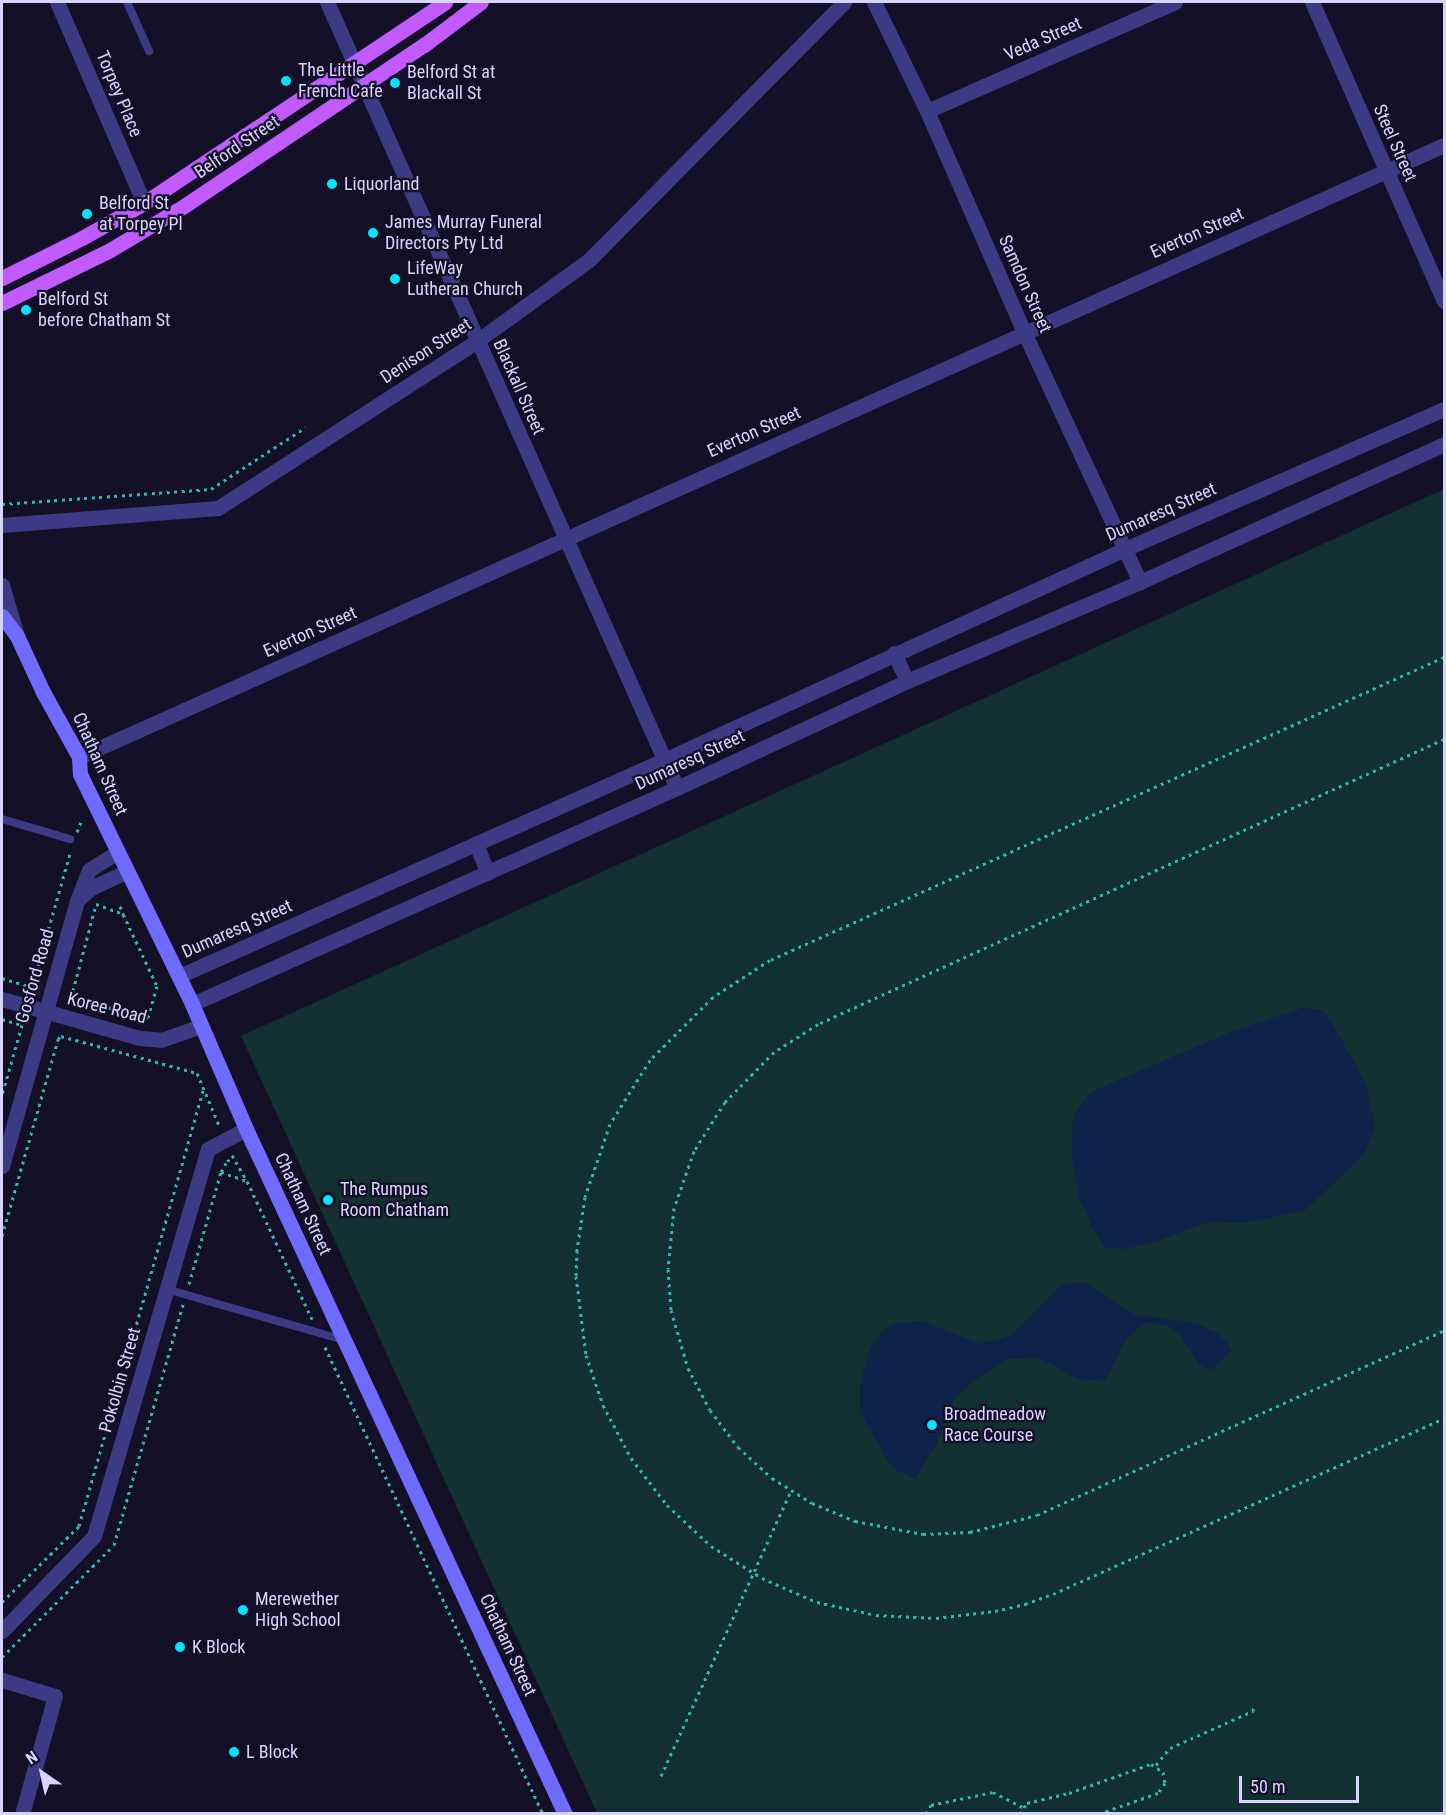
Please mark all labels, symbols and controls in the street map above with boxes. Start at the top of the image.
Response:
street label: Veda Street [1001,12,1085,66]
street label: Torpey Place [91,48,147,140]
place label: The Little French Cafe [298,60,383,103]
place label: Belford St at Blackall St [407,62,495,104]
marker: The Little French Cafe [279,74,293,88]
marker: Belford St at Blackall St [388,76,402,90]
street label: Steel Street [1368,101,1422,185]
street label: Belford Street [190,111,284,183]
place label: Liquorland [344,173,419,195]
marker: Liquorland [325,177,339,191]
place label: Belford St at Torpey Pl [99,193,183,236]
street label: Everton Street [1147,203,1247,263]
marker: Belford St at Torpey Pl [80,207,94,221]
place label: James Murray Funeral Directors Pty Ltd [385,212,542,254]
marker: James Murray Funeral Directors Pty Ltd [366,226,380,240]
street label: Samdon Street [994,232,1056,336]
place label: LifeWay Lutheran Church [407,258,523,300]
marker: LifeWay Lutheran Church [388,272,402,286]
place label: Belford St before Chatham St [38,289,170,332]
marker: Belford St before Chatham St [19,303,33,317]
street label: Denison Street [377,314,475,388]
street label: Blackall Street [488,336,550,438]
street label: Everton Street [704,402,804,462]
street label: Dumaresq Street [1103,478,1219,546]
street label: Everton Street [260,602,360,662]
street label: Chatham Street [68,709,132,819]
street label: Dumaresq Street [632,725,748,795]
street label: Dumaresq Street [179,895,295,963]
street label: Gosford Road [11,926,59,1026]
street label: Koree Road [65,988,149,1028]
street label: Chatham Street [270,1150,336,1258]
place label: The Rumpus Room Chatham [340,1179,449,1222]
marker: The Rumpus Room Chatham [321,1193,335,1207]
street label: Pokolbin Street [95,1325,145,1435]
place label: Broadmeadow Race Course [944,1404,1046,1446]
marker: Broadmeadow Race Course [925,1418,939,1432]
place label: Merewether High School [255,1589,341,1632]
street label: Chatham Street [475,1591,541,1699]
marker: Merewether High School [236,1603,250,1617]
place label: K Block [192,1636,245,1658]
marker: K Block [173,1640,187,1654]
place label: L Block [246,1741,298,1763]
north arrow [12,1743,72,1803]
marker: L Block [227,1745,241,1759]
text: N [22,1747,41,1768]
scale bar [1242,1764,1362,1802]
text: 50 m [1250,1776,1285,1797]

